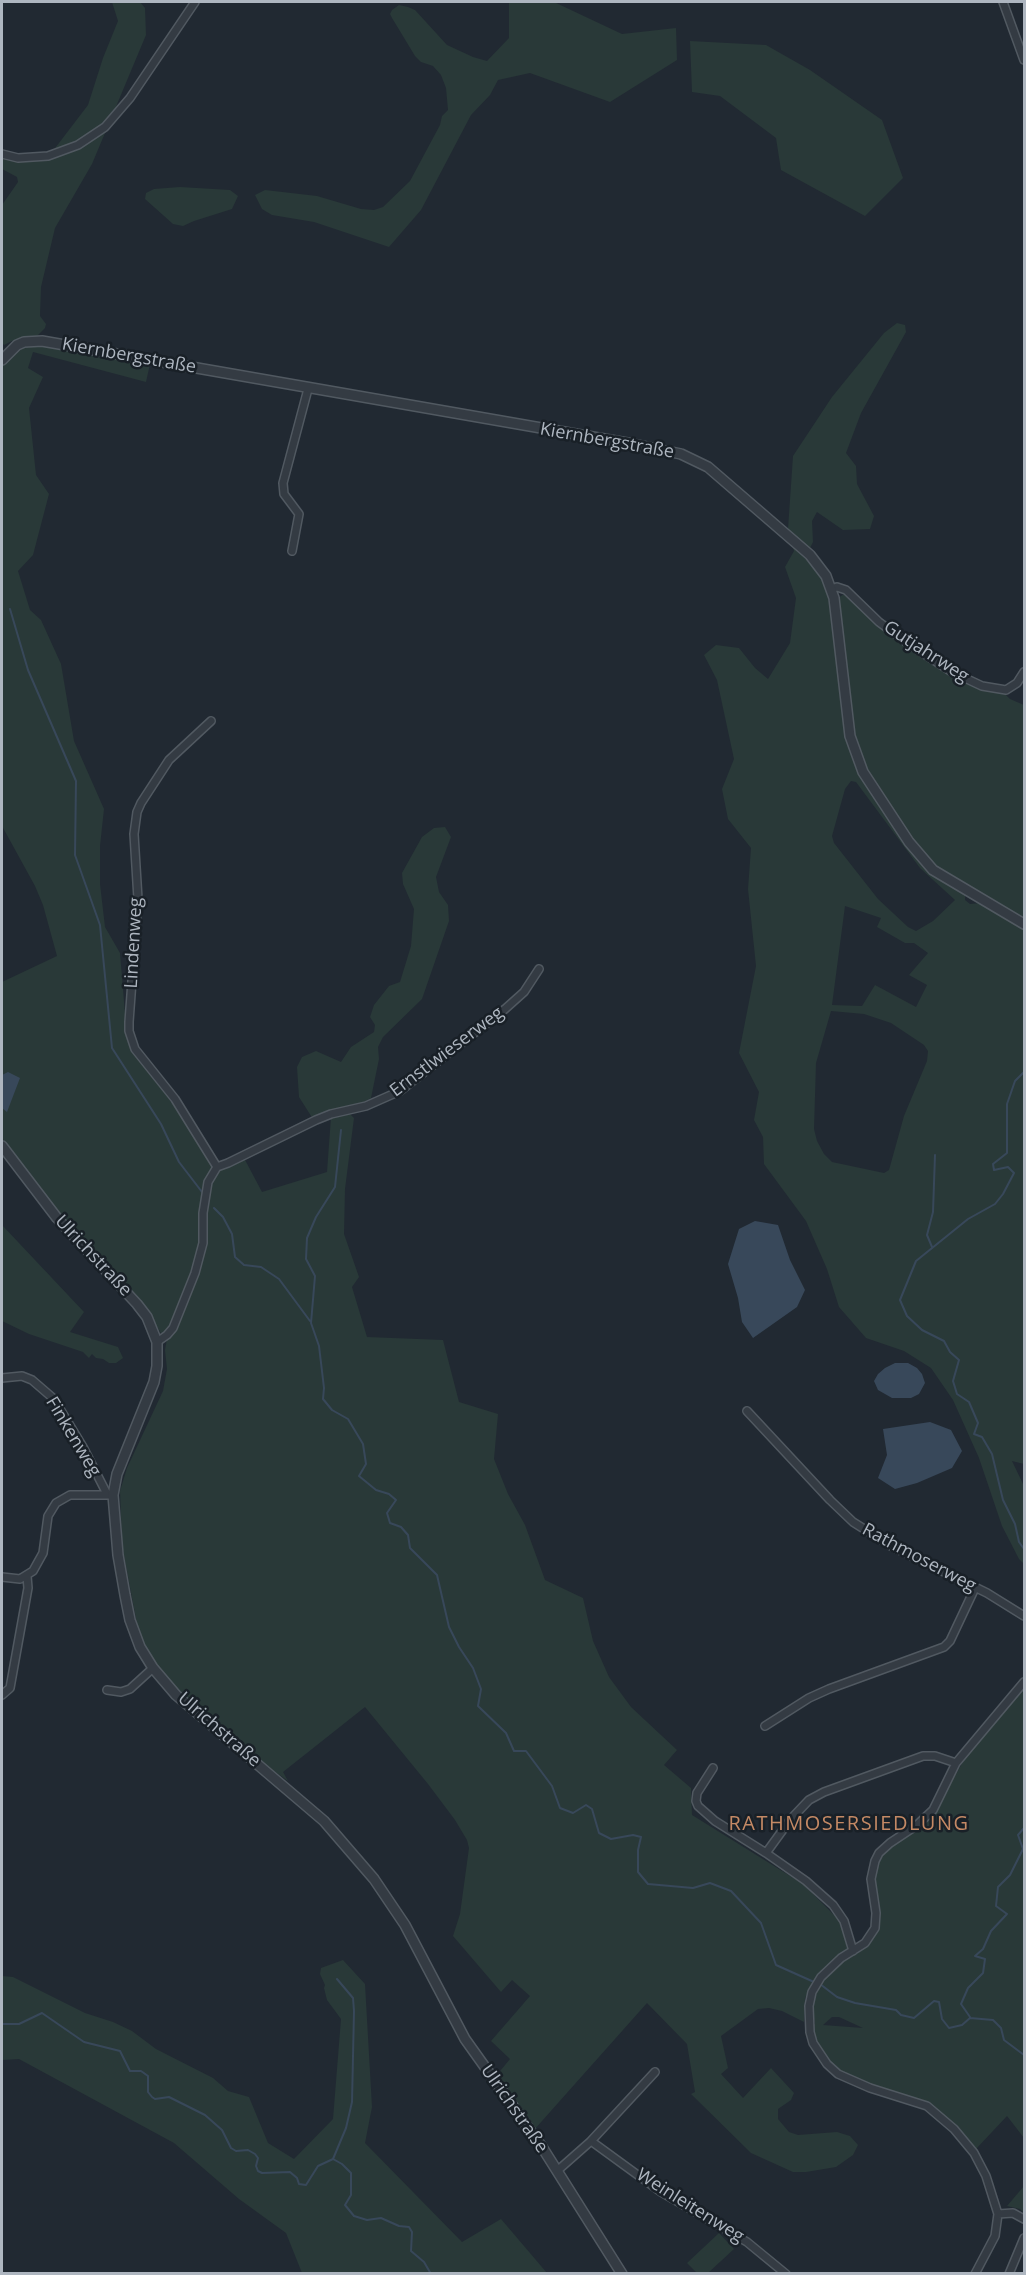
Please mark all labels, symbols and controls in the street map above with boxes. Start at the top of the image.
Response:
street label: Kiernbergstraße [60,334,198,378]
street label: Kiernbergstraße [538,419,676,463]
street label: Gutjahrweg [879,616,973,688]
street label: Lindenweg [121,897,147,989]
street label: Ernstlwieserweg [386,1002,508,1102]
street label: Ulrichstraße [50,1211,136,1301]
street label: Finkenweg [41,1393,105,1481]
street label: Rathmoserweg [858,1519,980,1597]
street label: Ulrichstraße [173,1688,265,1772]
district label: RATHMOSERSIEDLUNG [728,1812,970,1836]
street label: Ulrichstraße [476,2061,552,2157]
street label: Weinleitenweg [632,2164,748,2248]

